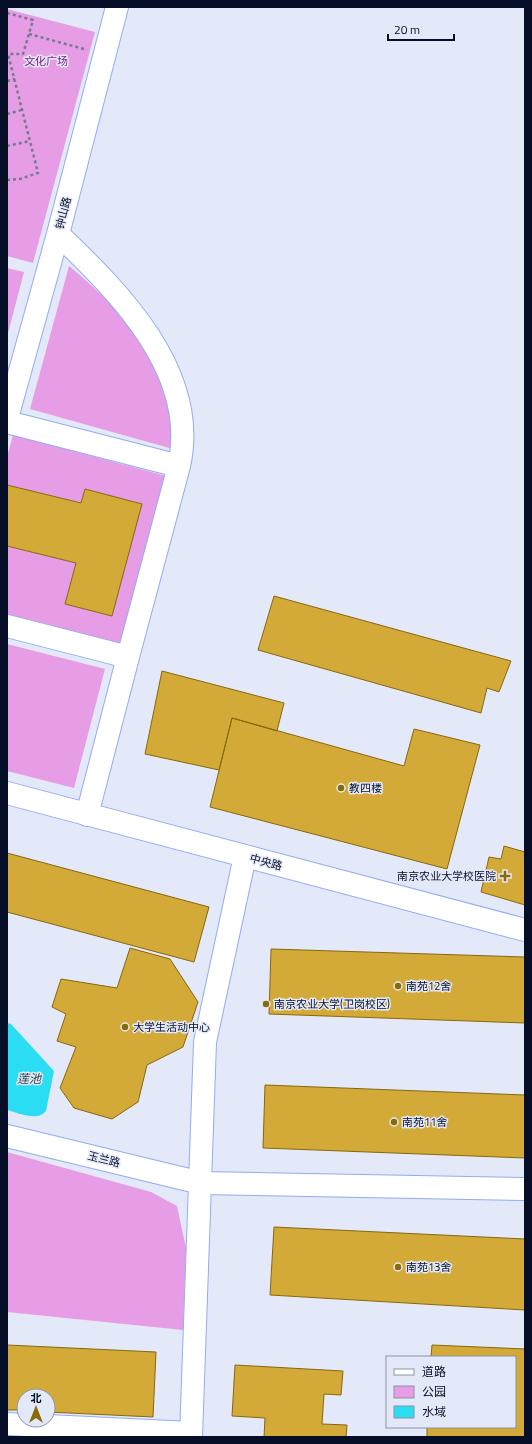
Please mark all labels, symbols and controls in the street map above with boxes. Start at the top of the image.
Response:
scale bar [388,16,454,42]
text: 20 m [394,20,420,39]
park label: 文化广场 [24,53,68,69]
street label: 钟山路 [51,195,75,231]
place label: 教四楼 [349,780,382,796]
marker: 教四楼 [336,783,346,793]
street label: 中央路 [248,850,284,874]
place label: 南京农业大学校医院 [397,868,496,884]
marker: 南京农业大学校医院 [499,870,511,882]
place label: 南苑12舍 [406,978,451,994]
marker: 南苑12舍 [393,981,403,991]
place label: 南京农业大学(卫岗校区) [274,996,390,1012]
marker: 南京农业大学(卫岗校区) [261,999,271,1009]
place label: 大学生活动中心 [133,1019,210,1035]
marker: 大学生活动中心 [120,1022,130,1032]
water label: 莲池 [17,1069,42,1088]
place label: 南苑11舍 [402,1114,447,1130]
marker: 南苑11舍 [389,1117,399,1127]
street label: 玉兰路 [86,1147,122,1171]
place label: 南苑13舍 [406,1259,451,1275]
marker: 南苑13舍 [393,1262,403,1272]
legend [386,1356,516,1428]
text: 道路 [422,1362,446,1381]
text: 公园 [422,1382,446,1401]
north arrow [16,1388,56,1428]
text: 北 [31,1390,42,1406]
text: 水域 [422,1402,446,1421]

